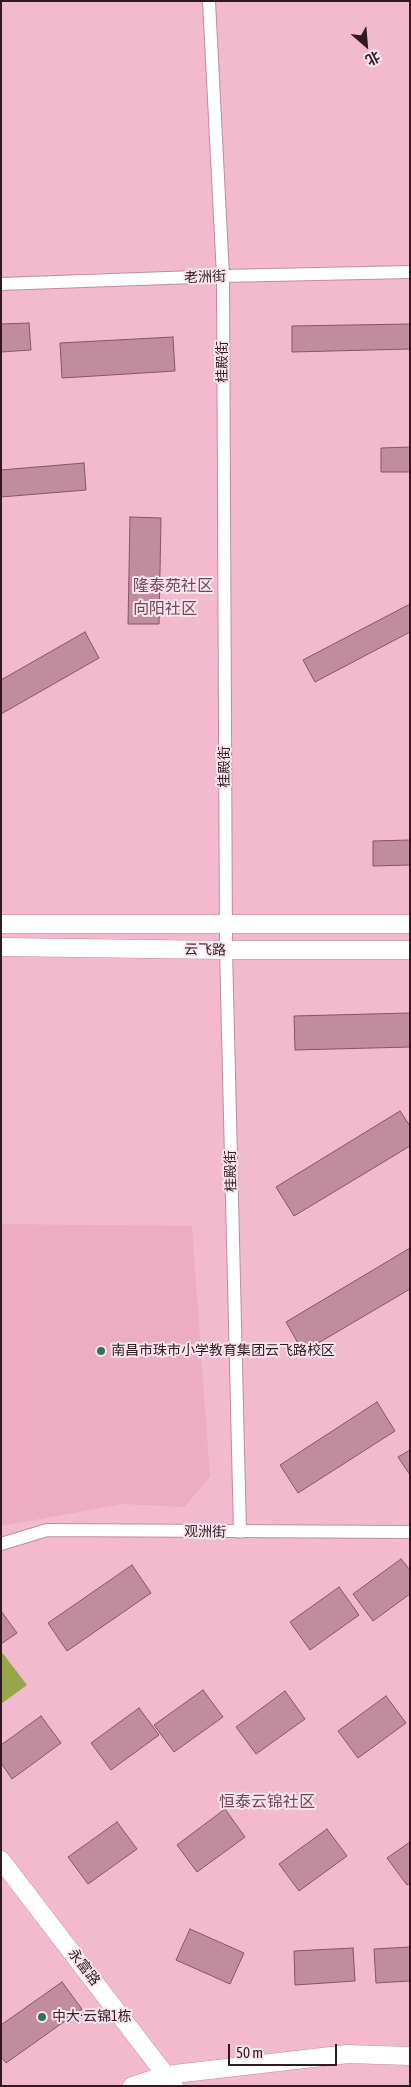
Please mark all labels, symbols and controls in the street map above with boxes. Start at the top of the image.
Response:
north arrow [341,20,391,70]
text: 北 [363,48,383,69]
street label: 老洲街 [184,268,226,286]
street label: 桂殿街 [215,341,231,383]
district label: 隆泰苑社区 [133,576,213,596]
district label: 向阳社区 [133,599,197,619]
street label: 桂殿街 [217,746,233,788]
street label: 云飞路 [184,941,226,959]
street label: 桂殿街 [222,1150,240,1192]
place label: 南昌市珠市小学教育集团云飞路校区 [111,1343,335,1359]
marker: 南昌市珠市小学教育集团云飞路校区 [95,1345,107,1357]
street label: 观洲街 [184,1523,226,1541]
district label: 恒泰云锦社区 [219,1792,315,1812]
street label: 永富路 [65,1945,103,1989]
place label: 中大·云锦1栋 [52,2009,132,2025]
marker: 中大·云锦1栋 [36,2011,48,2023]
scale bar [231,2034,340,2066]
text: 50 m [236,2044,263,2061]

